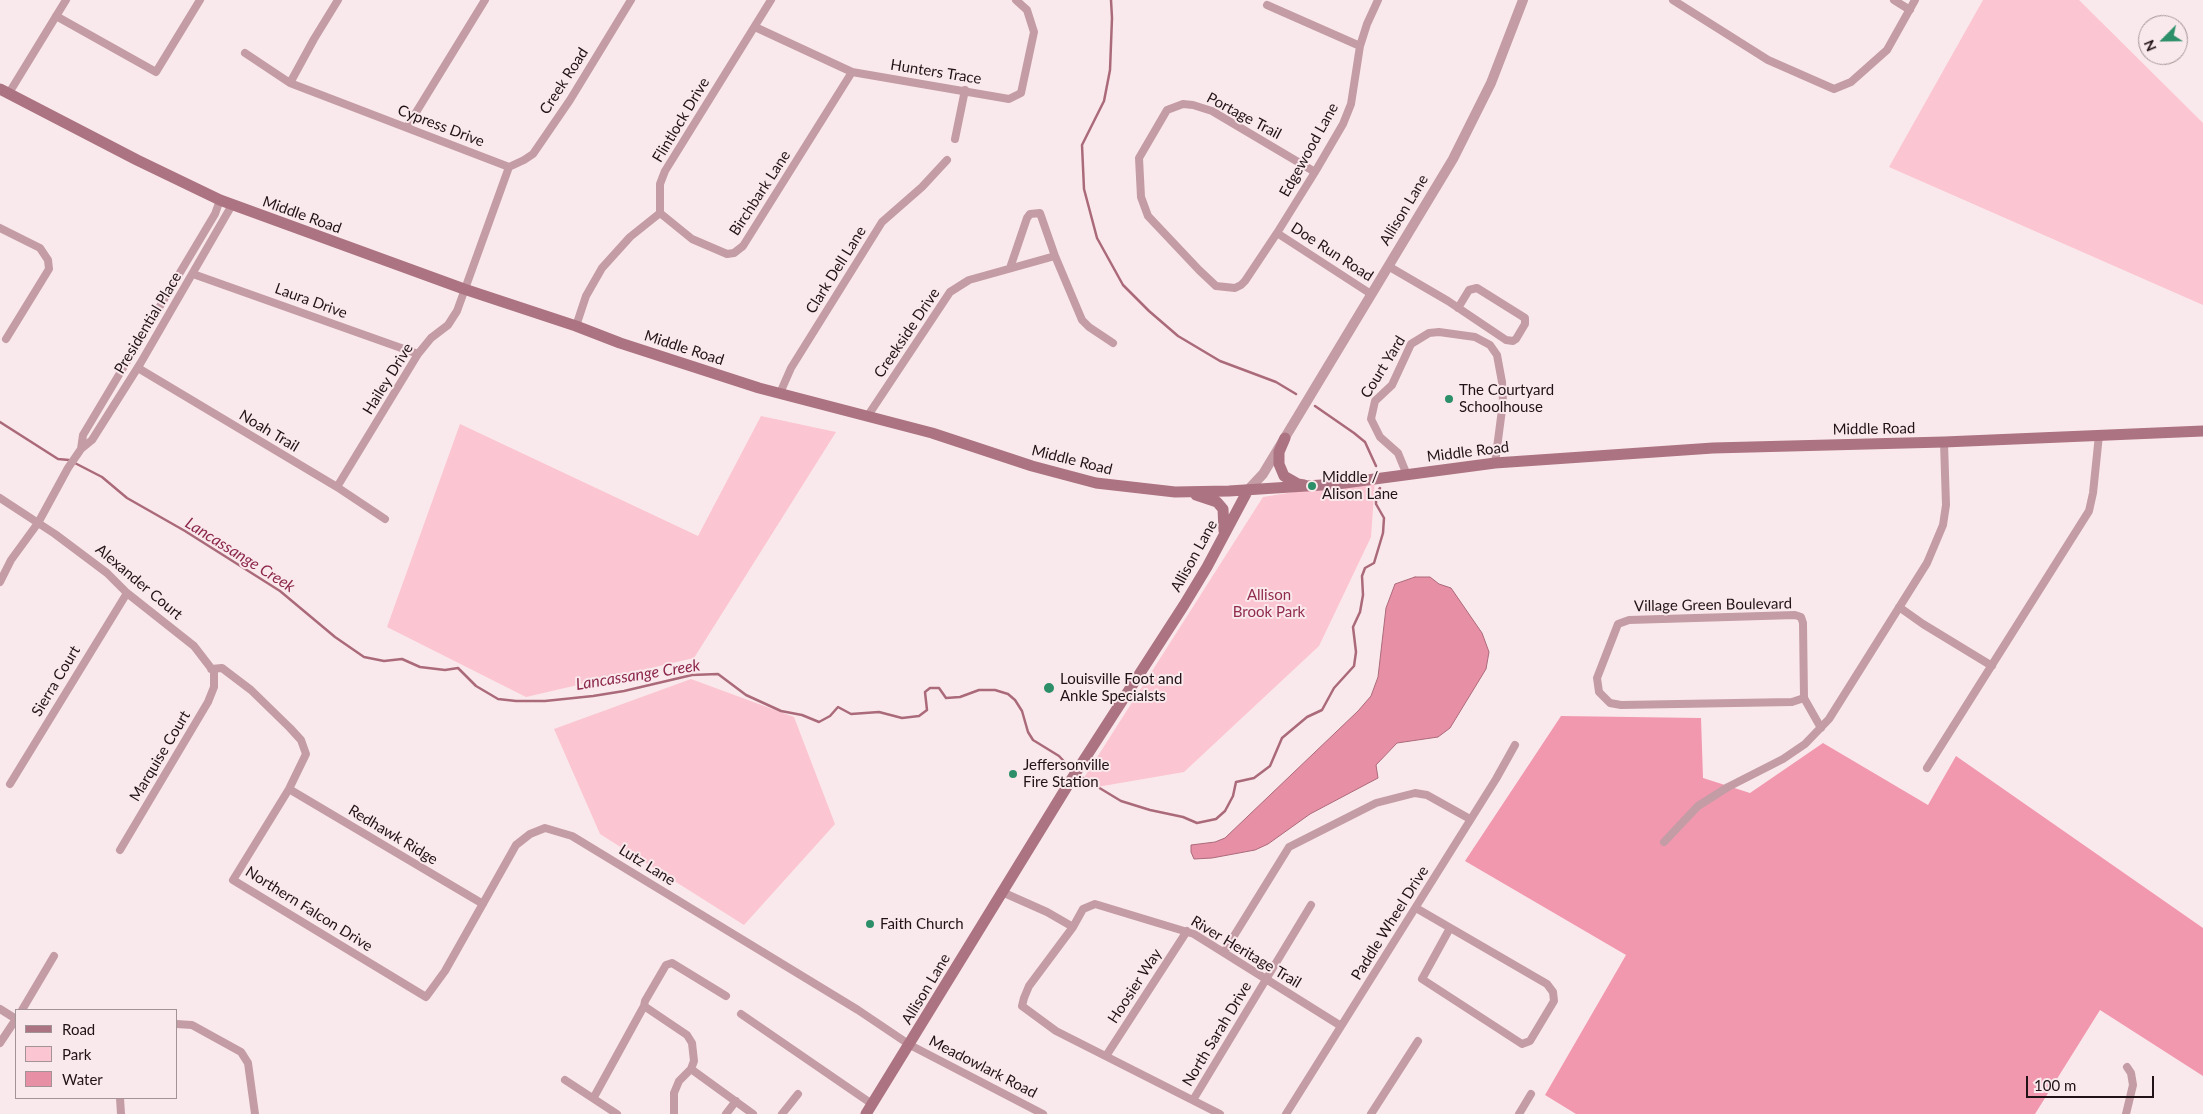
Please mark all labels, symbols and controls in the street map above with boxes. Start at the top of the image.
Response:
north arrow [2138,15,2188,65]
text: N [2140,37,2160,54]
street label: Creek Road [536,44,592,118]
street label: Hunters Trace [889,56,983,88]
street label: Flintlock Drive [649,74,713,166]
street label: Portage Trail [1204,89,1284,143]
street label: Edgewood Lane [1276,100,1342,200]
street label: Cypress Drive [395,101,487,151]
street label: Birchbark Lane [726,147,794,239]
street label: Allison Lane [1376,171,1432,249]
street label: Middle Road [260,192,344,238]
street label: Doe Run Road [1287,219,1377,285]
street label: Clark Dell Lane [802,223,870,317]
street label: Presidential Place [111,269,185,377]
street label: Laura Drive [272,280,350,322]
street label: Creekside Drive [870,285,944,381]
street label: Middle Road [642,327,726,369]
street label: Court Yard [1357,332,1409,402]
street label: Hailey Drive [359,340,417,418]
place label: The Courtyard Schoolhouse [1459,381,1554,416]
marker: The Courtyard Schoolhouse [1443,393,1455,405]
street label: Noah Trail [236,406,302,456]
street label: Middle Road [1832,419,1916,439]
street label: Middle Road [1426,438,1510,466]
street label: Middle Road [1030,441,1114,479]
place label: Middle / Alison Lane [1322,468,1398,503]
marker: Middle / Alison Lane [1306,480,1318,492]
water label: Lancassange Creek [182,514,298,596]
street label: Allison Lane [1167,517,1221,595]
street label: Alexander Court [92,540,186,624]
park label: Allison Brook Park [1233,586,1305,621]
street label: Village Green Boulevard [1634,595,1792,615]
street label: Sierra Court [28,642,84,720]
water label: Lancassange Creek [574,656,702,694]
place label: Louisville Foot and Ankle Specialsts [1060,670,1182,705]
marker: Louisville Foot and Ankle Specialsts [1042,681,1056,695]
street label: Marquise Court [126,707,194,805]
place label: Jeffersonville Fire Station [1023,756,1110,791]
marker: Jeffersonville Fire Station [1007,768,1019,780]
street label: Redhawk Ridge [345,801,441,869]
street label: Lutz Lane [615,841,679,889]
street label: Northern Falcon Drive [242,863,376,955]
street label: Paddle Wheel Drive [1348,863,1432,983]
street label: River Heritage Trail [1188,912,1304,992]
place label: Faith Church [880,915,963,933]
marker: Faith Church [864,918,876,930]
street label: Hoosier Way [1104,945,1166,1027]
street label: Allison Lane [898,950,954,1028]
street label: North Sarah Drive [1179,978,1255,1090]
legend [15,1009,178,1099]
text: Road [62,1020,95,1038]
street label: Meadowlark Road [926,1032,1040,1102]
text: Park [62,1045,91,1063]
scale bar [2028,1066,2156,1098]
text: Water [62,1070,103,1088]
text: 100 m [2034,1076,2076,1094]

